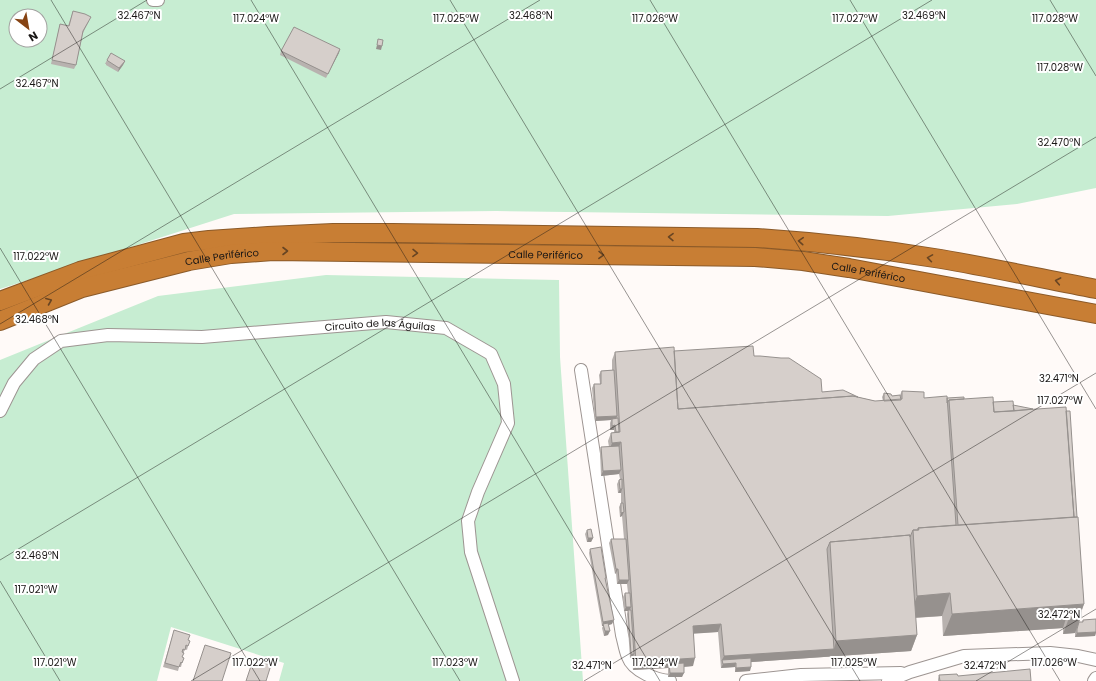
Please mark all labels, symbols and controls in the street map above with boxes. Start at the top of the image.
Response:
north arrow [8,8,48,48]
text: 32.467°N [118,8,160,23]
text: 32.468°N [509,8,553,23]
text: 32.469°N [902,8,946,23]
text: 117.024°W [233,11,279,26]
text: 117.025°W [433,11,479,26]
text: 117.026°W [632,11,678,26]
text: 117.027°W [832,11,878,26]
text: 117.028°W [1032,11,1078,26]
text: N [25,28,41,46]
text: 117.028°W [1037,60,1083,75]
text: 32.467°N [16,76,58,91]
text: 32.470°N [1038,135,1080,150]
one-way arrow [668,233,674,241]
one-way arrow [798,237,804,246]
street label: Calle Periférico [183,245,259,269]
street label: Calle Periférico [508,246,583,262]
one-way arrow [282,247,288,255]
text: 117.022°W [13,249,59,264]
one-way arrow [412,249,418,257]
one-way arrow [598,251,604,259]
one-way arrow [927,254,933,263]
street label: Calle Periférico [831,258,907,286]
one-way arrow [1055,278,1061,286]
one-way arrow [46,298,53,306]
text: 32.468°N [15,312,59,327]
street label: Circuito de las Águilas [324,314,436,334]
text: 32.471°N [1039,371,1079,386]
text: 117.027°W [1037,393,1083,408]
text: 32.469°N [15,548,59,563]
text: 117.021°W [14,582,58,597]
text: 32.472°N [1038,607,1080,622]
text: 117.021°W [33,655,77,670]
text: 117.022°W [232,655,278,670]
text: 117.023°W [432,655,478,670]
text: 117.024°W [632,655,678,670]
text: 117.025°W [831,655,877,670]
text: 117.026°W [1031,655,1077,670]
text: 32.471°N [572,658,612,673]
text: 32.472°N [964,658,1006,673]

